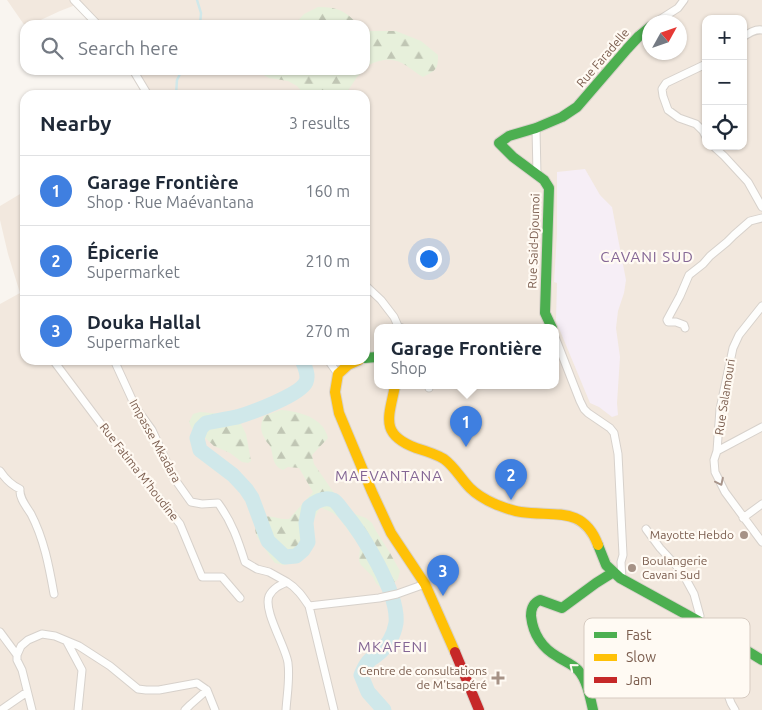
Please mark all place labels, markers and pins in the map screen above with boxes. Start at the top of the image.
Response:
pin: 1 [450,406,482,447]
pin: 2 [495,459,527,500]
place label: Mayotte Hebdo [650,528,734,541]
marker: Mayotte Hebdo [738,529,750,541]
place label: Boulangerie Cavani Sud [642,554,707,581]
pin: 3 [427,555,459,596]
marker: Boulangerie Cavani Sud [626,562,638,574]
place label: Centre de consultations de M'tsapéré [359,664,487,691]
marker: Centre de consultations de M'tsapéré [491,671,505,685]

